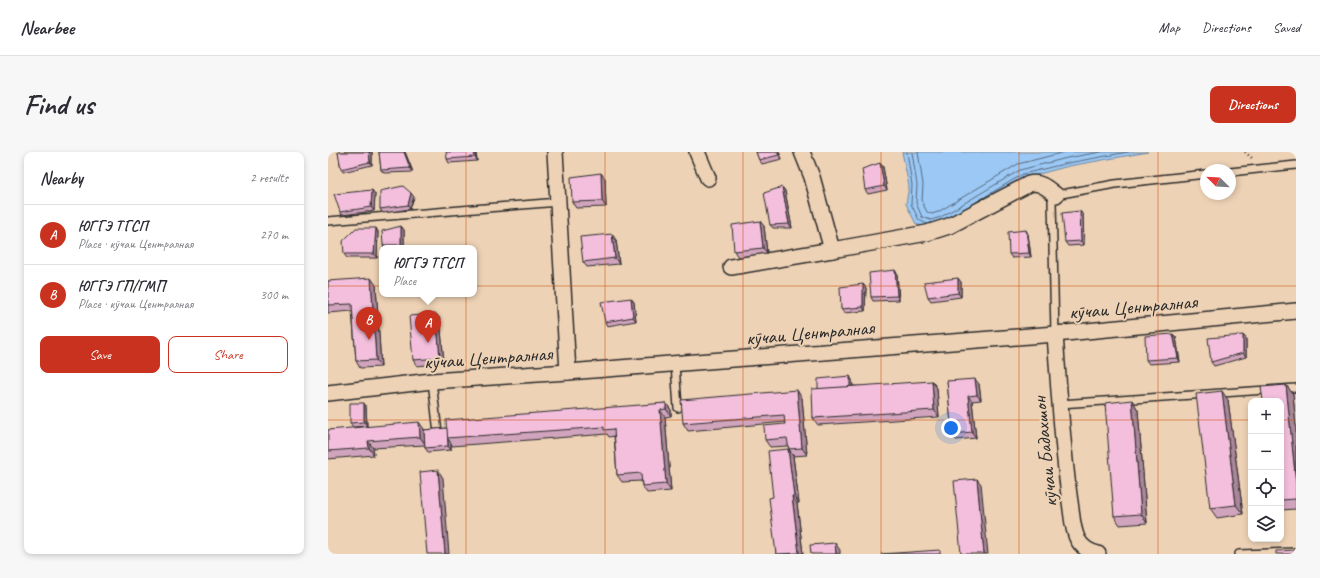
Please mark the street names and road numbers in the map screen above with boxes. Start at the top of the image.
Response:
street label: кӯчаи Централная [1068,289,1200,325]
street label: кӯчаи Централная [745,315,877,351]
street label: кӯчаи Централная [423,341,555,375]
street label: кӯчаи Бадахшон [1027,393,1063,509]

